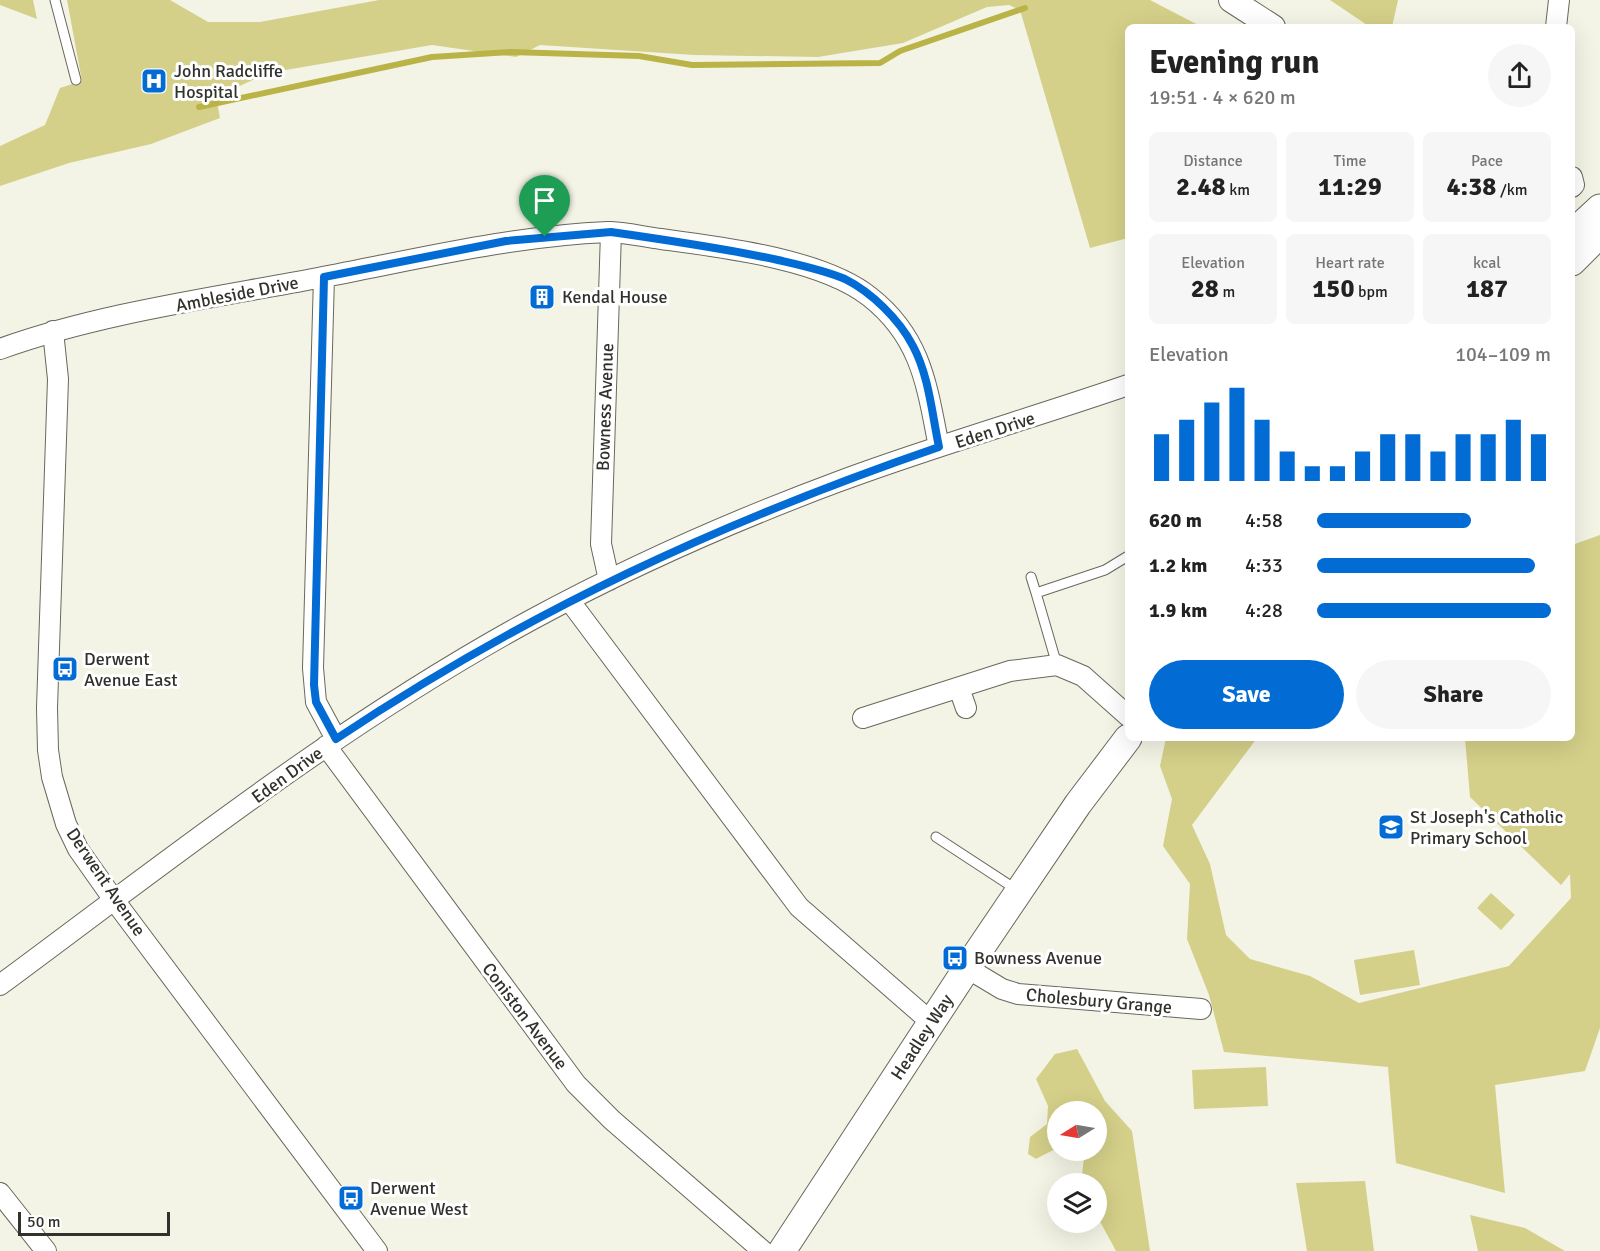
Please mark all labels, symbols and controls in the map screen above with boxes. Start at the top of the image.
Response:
text: Evening run [1149,42,1319,83]
button: share [1488,44,1551,107]
place label: John Radcliffe Hospital [174,60,283,103]
hospital icon: John Radcliffe Hospital [139,66,169,96]
text: 19:51 · 4 × 620 m [1149,85,1296,110]
text: Distance [1183,151,1243,171]
text: Time [1334,151,1366,171]
text: Pace [1471,151,1503,171]
text: 2.48 [1176,171,1226,203]
text: 11:29 [1318,171,1382,203]
text: 4:38 [1447,171,1496,203]
pin [519,175,570,237]
text: km [1226,180,1250,200]
text: /km [1496,180,1527,200]
icon: arrive [528,184,561,217]
text: Elevation [1181,253,1245,273]
text: Heart rate [1315,253,1385,273]
text: kcal [1473,253,1501,273]
street label: Ambleside Drive [174,271,300,317]
text: 28 [1191,273,1219,305]
text: 150 [1312,273,1354,305]
text: 187 [1466,273,1508,305]
building icon: Kendal House [527,282,557,312]
text: m [1219,282,1235,302]
text: bpm [1354,282,1388,302]
place label: Kendal House [562,286,667,308]
text: Elevation [1149,342,1229,367]
text: 104–109 m [1455,342,1551,367]
street label: Bowness Avenue [592,343,618,471]
street label: Eden Drive [952,407,1038,453]
text: 620 m [1149,508,1202,533]
text: 4:58 [1245,508,1283,533]
text: 1.2 km [1149,553,1207,578]
text: 4:33 [1245,553,1283,578]
text: 1.9 km [1149,598,1207,623]
text: 4:28 [1245,598,1283,623]
place label: Derwent Avenue East [84,648,178,691]
bus stop icon: Derwent Avenue East [50,654,80,684]
button: Save [1149,660,1344,729]
button: Share [1356,660,1551,729]
street label: Eden Drive [247,742,327,808]
place label: St Joseph's Catholic Primary School [1410,806,1563,849]
school or university icon: St Joseph's Catholic Primary School [1376,812,1406,842]
street label: Derwent Avenue [62,824,150,940]
bus stop icon: Bowness Avenue [940,943,970,973]
place label: Bowness Avenue [974,947,1102,969]
street label: Coniston Avenue [478,958,572,1074]
street label: Cholesbury Grange [1025,984,1173,1018]
street label: Headley Way [886,989,958,1084]
north arrow [1047,1101,1107,1161]
map controls [1047,1101,1107,1233]
button: layers [1047,1173,1107,1233]
place label: Derwent Avenue West [370,1177,468,1220]
bus stop icon: Derwent Avenue West [336,1183,366,1213]
scale bar [18,1209,170,1236]
text: 50 m [27,1212,61,1232]

